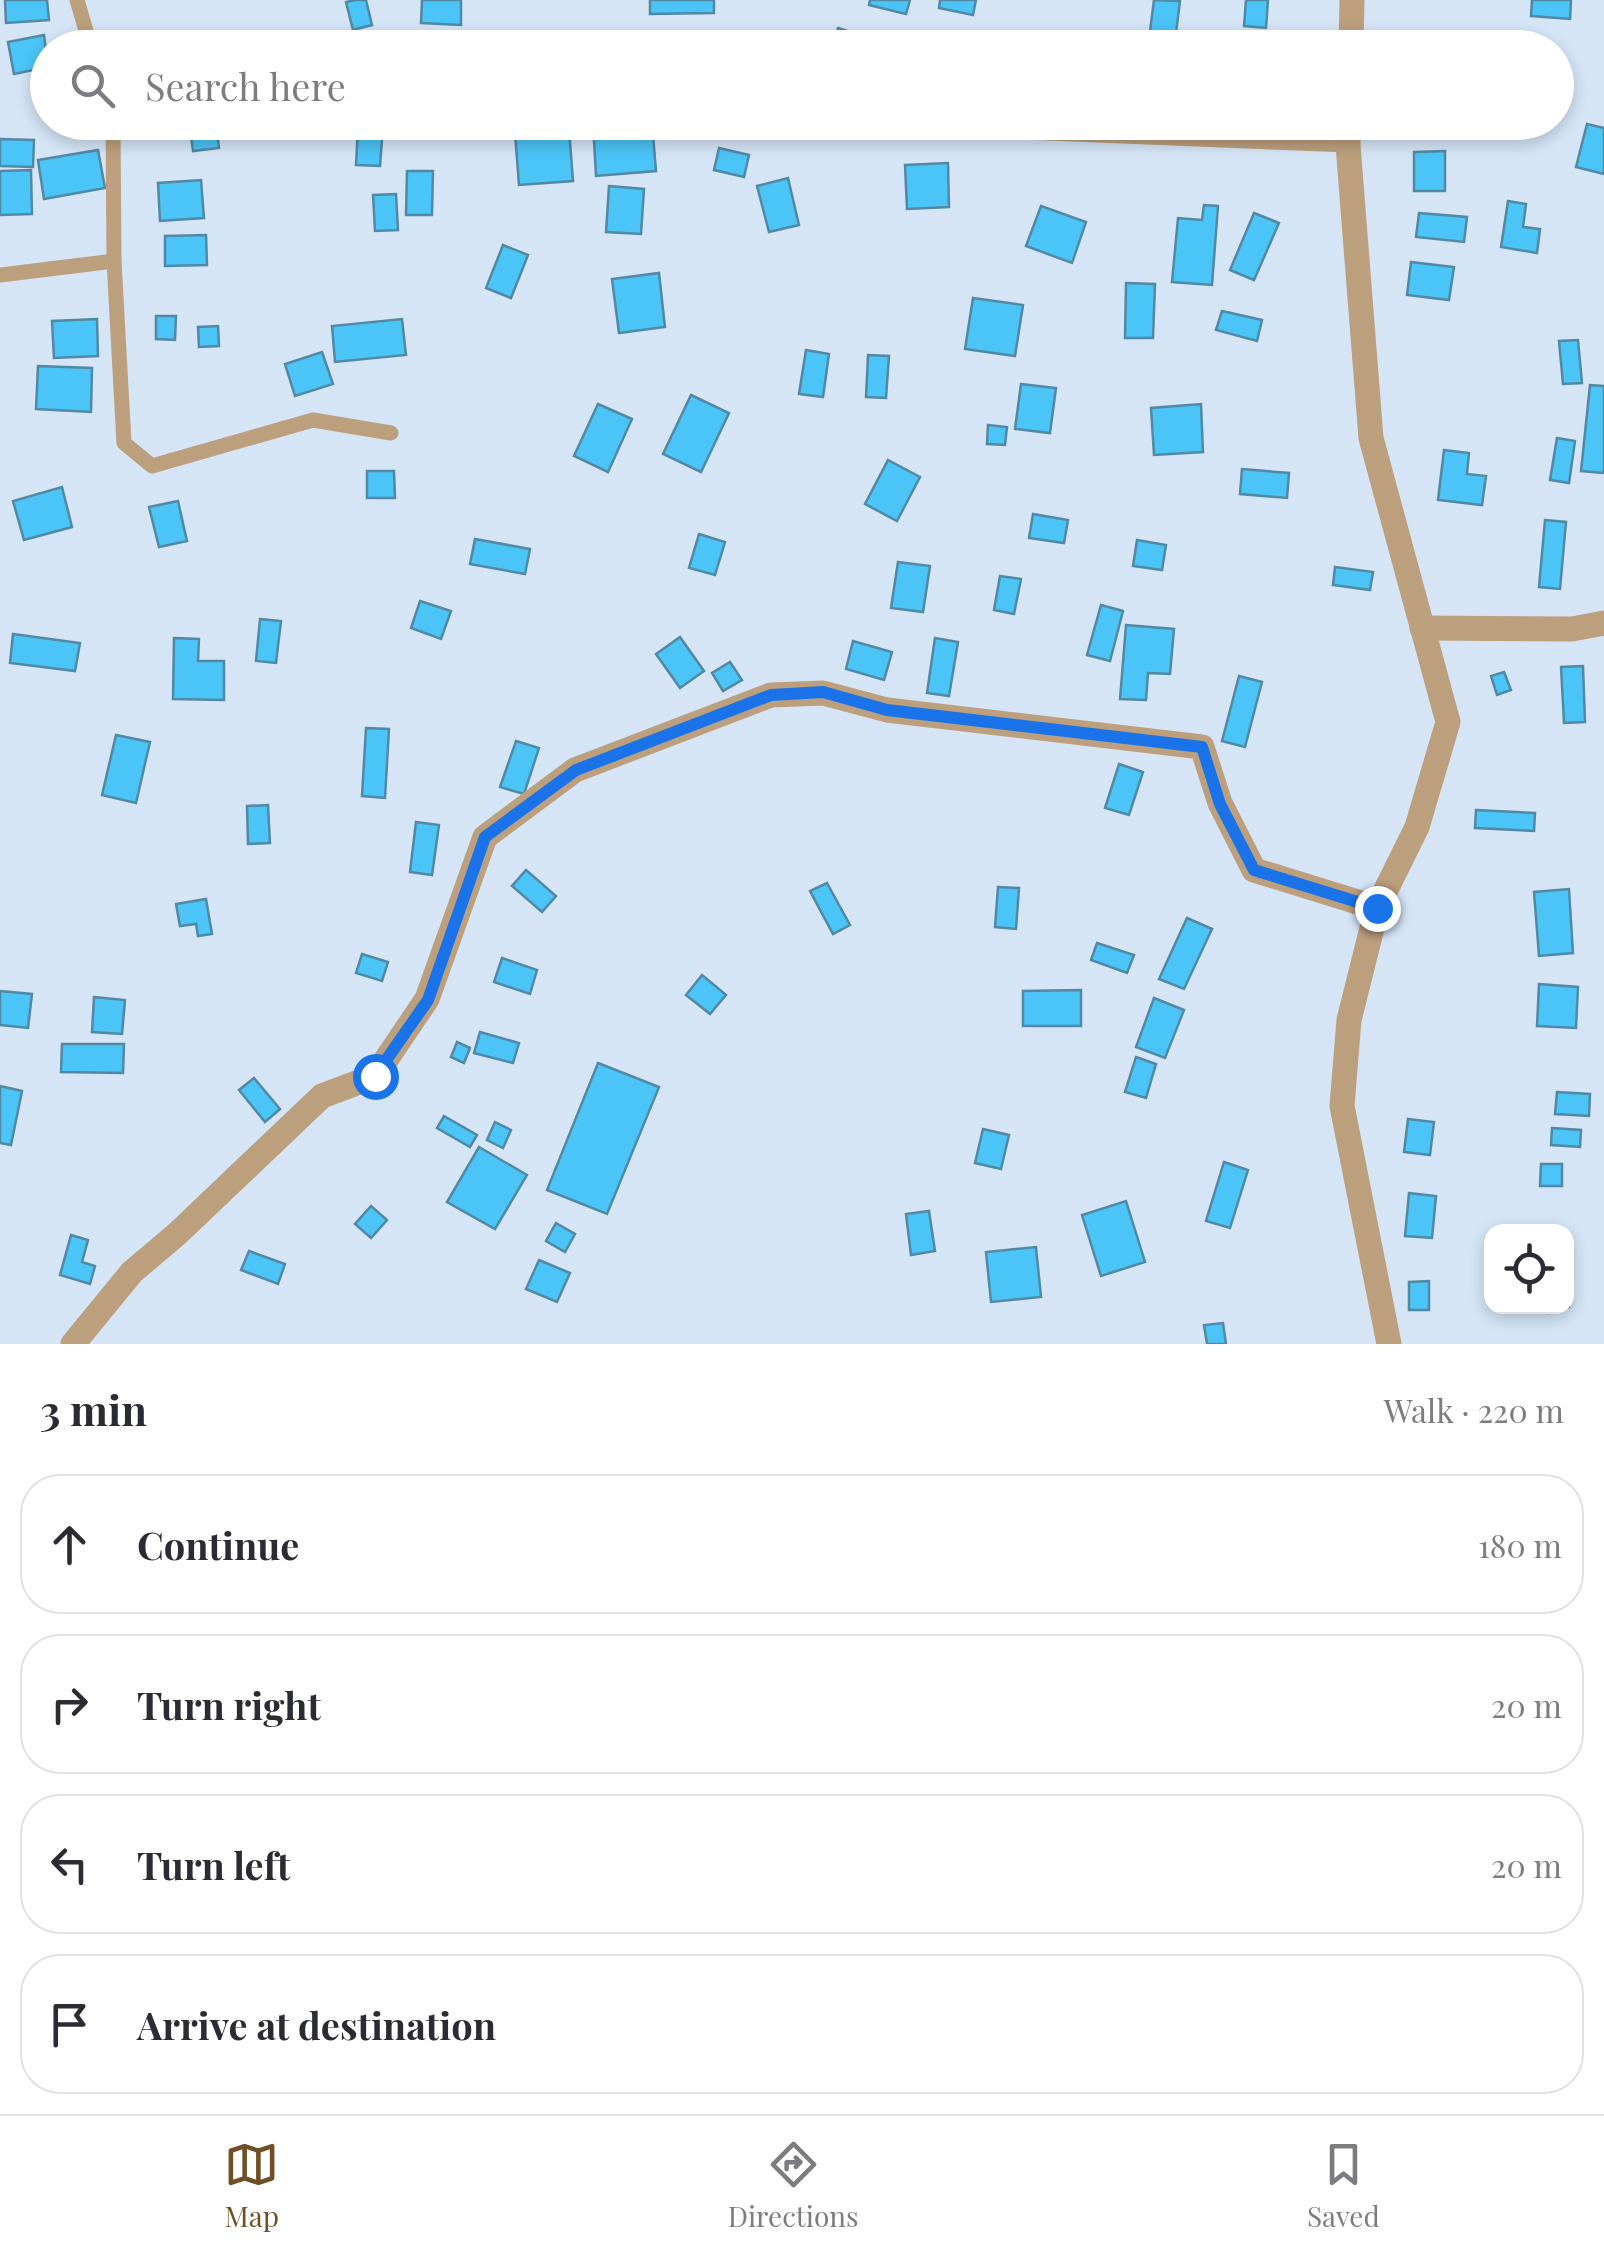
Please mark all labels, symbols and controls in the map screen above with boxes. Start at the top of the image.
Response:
search box [30,30,1574,140]
icon: search [65,58,120,113]
text: Search here [145,60,346,111]
route end [1355,886,1401,932]
route start [353,1054,399,1100]
map controls [1484,1224,1574,1314]
button: locate [1484,1224,1574,1314]
text: 3 min [40,1381,147,1437]
text: Walk · 220 m [1384,1388,1564,1431]
icon: ahead [42,1517,97,1572]
text: Continue [137,1519,299,1570]
text: 180 m [1478,1523,1562,1566]
icon: right [42,1677,97,1732]
text: Turn right [137,1679,321,1730]
text: 20 m [1491,1683,1562,1726]
icon: left [42,1837,97,1892]
text: Turn left [137,1839,290,1890]
text: 20 m [1491,1843,1562,1886]
icon: arrive [42,1997,97,2052]
text: Arrive at destination [137,1999,496,2050]
tab: Map [224,2137,279,2234]
tab: Directions [728,2137,859,2234]
tab: Saved [1307,2137,1380,2234]

